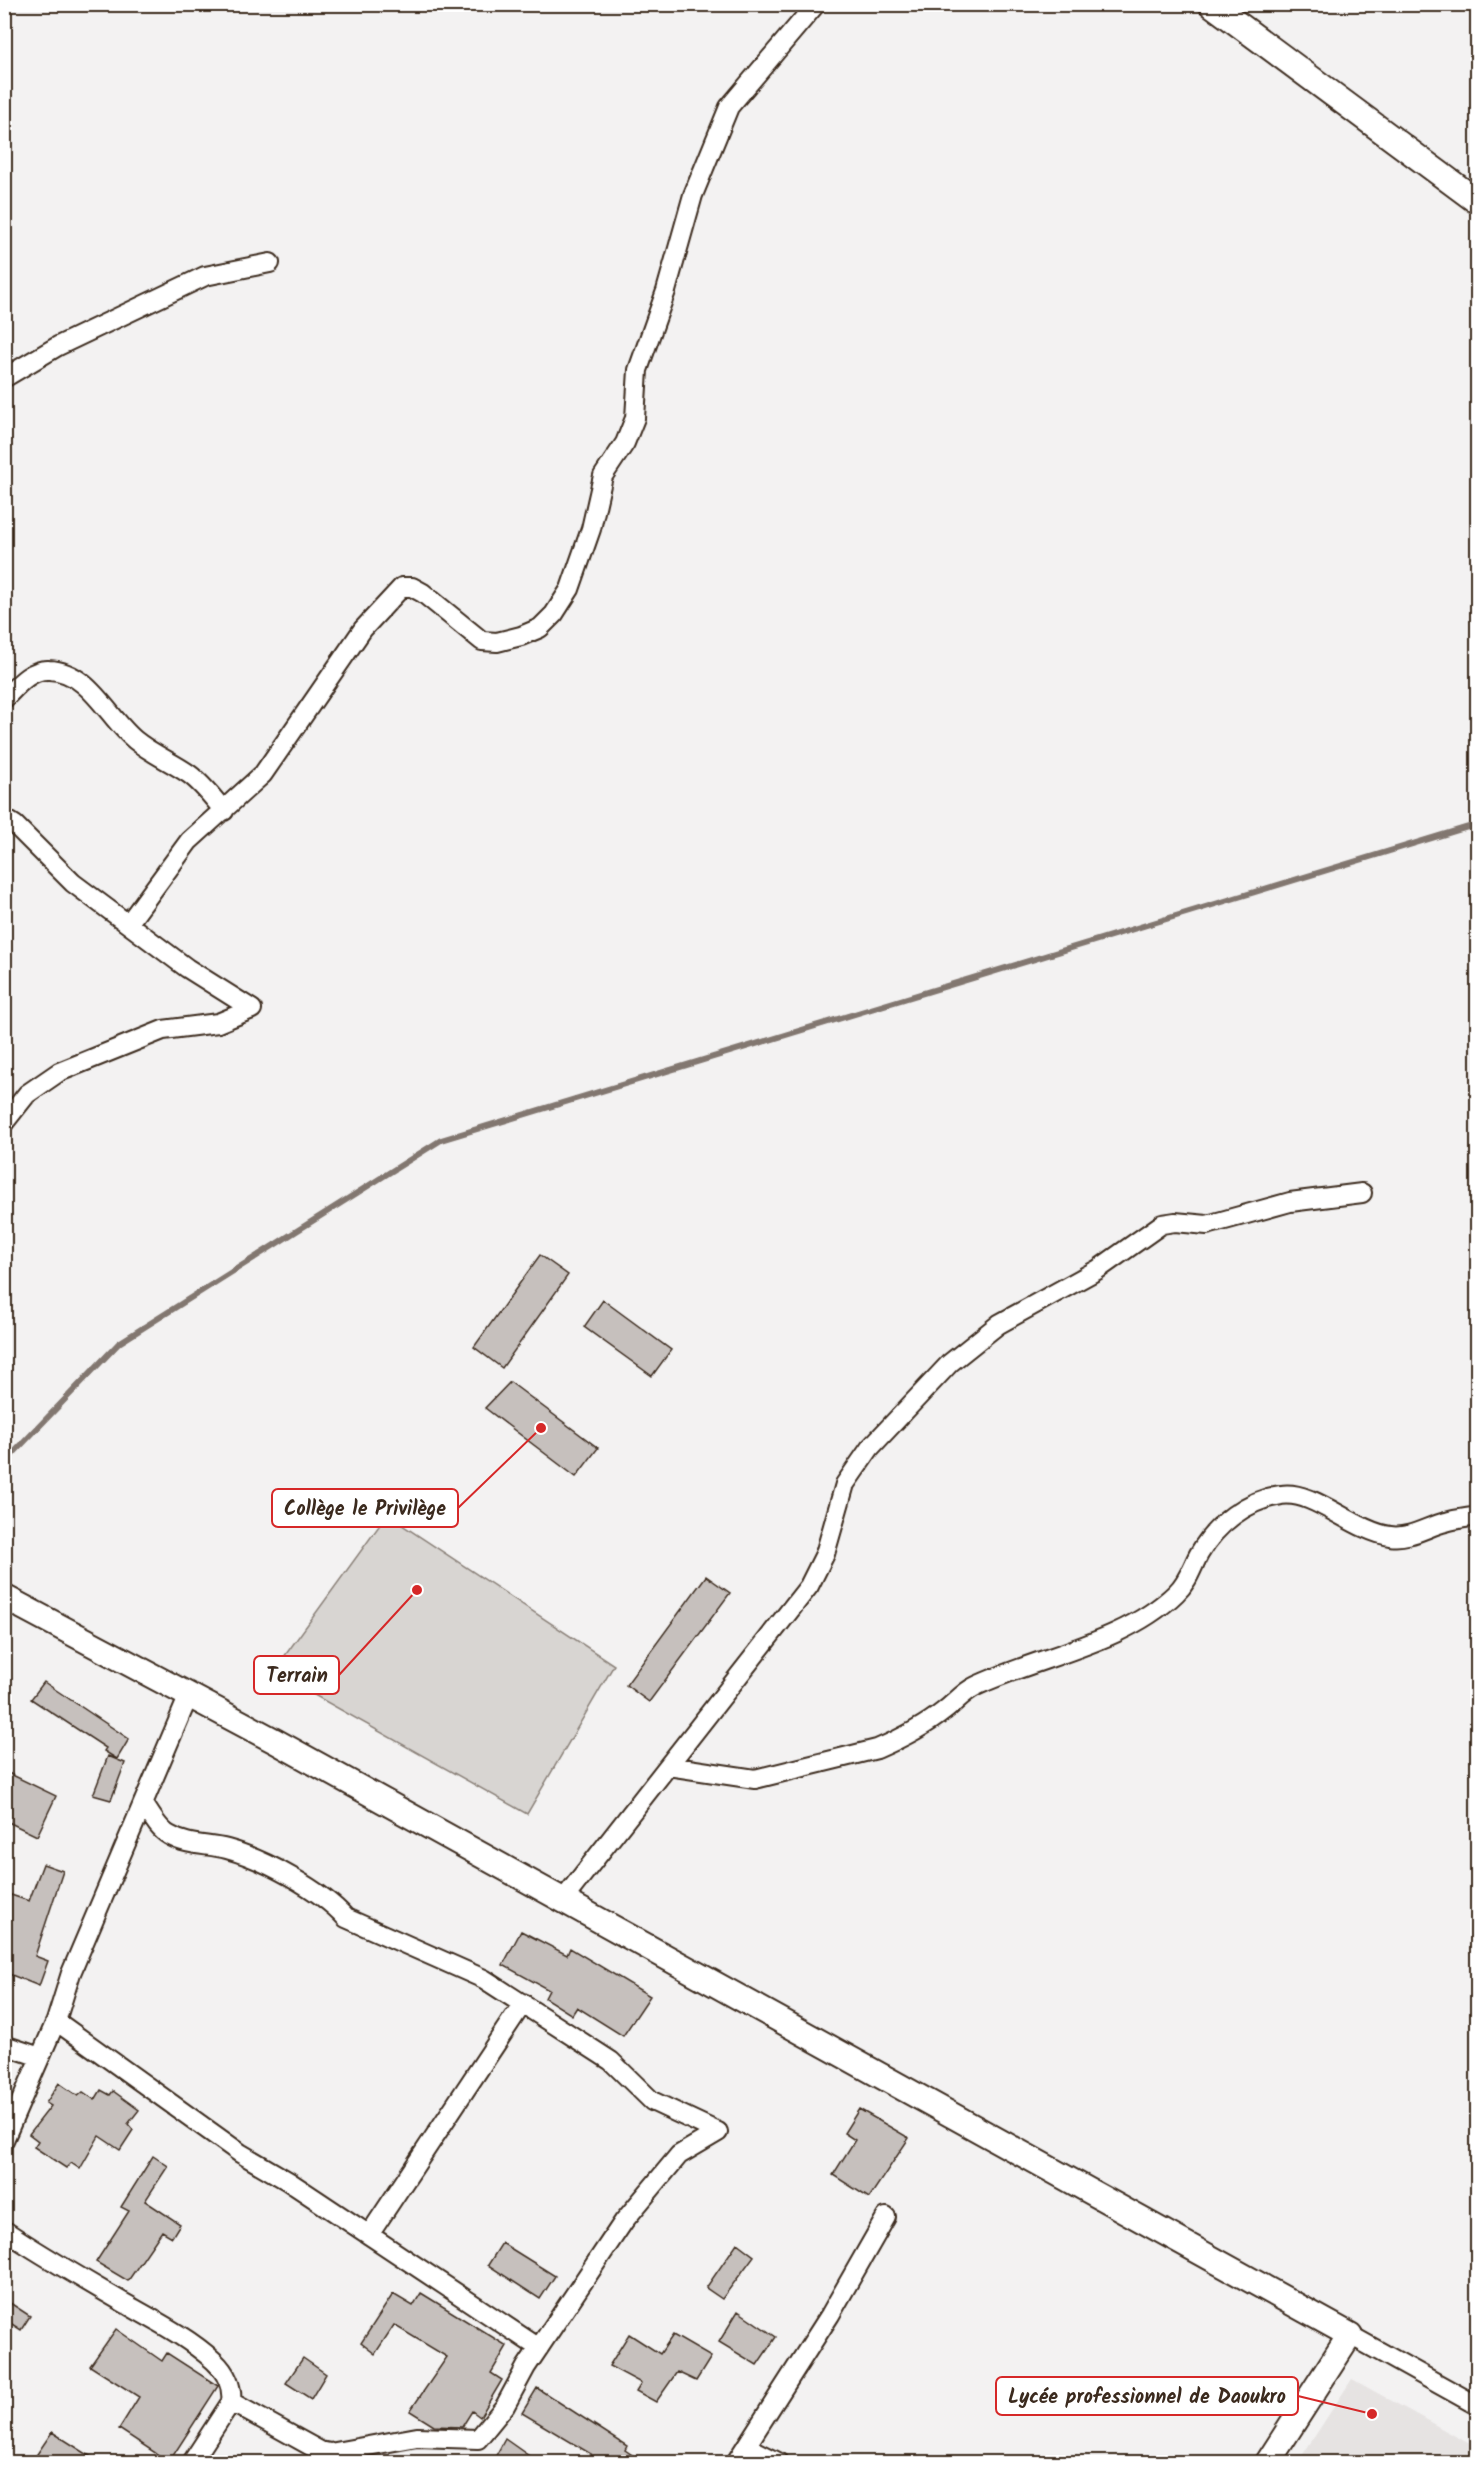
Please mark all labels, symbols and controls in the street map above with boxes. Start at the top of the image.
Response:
callout: Collège le Privilège [272,1489,458,1527]
text: Collège le Privilège [284,1494,446,1526]
callout: Terrain [254,1656,339,1694]
text: Terrain [266,1661,328,1693]
callout: Lycée professionnel de Daoukro [996,2377,1298,2415]
text: Lycée professionnel de Daoukro [1008,2382,1286,2414]

